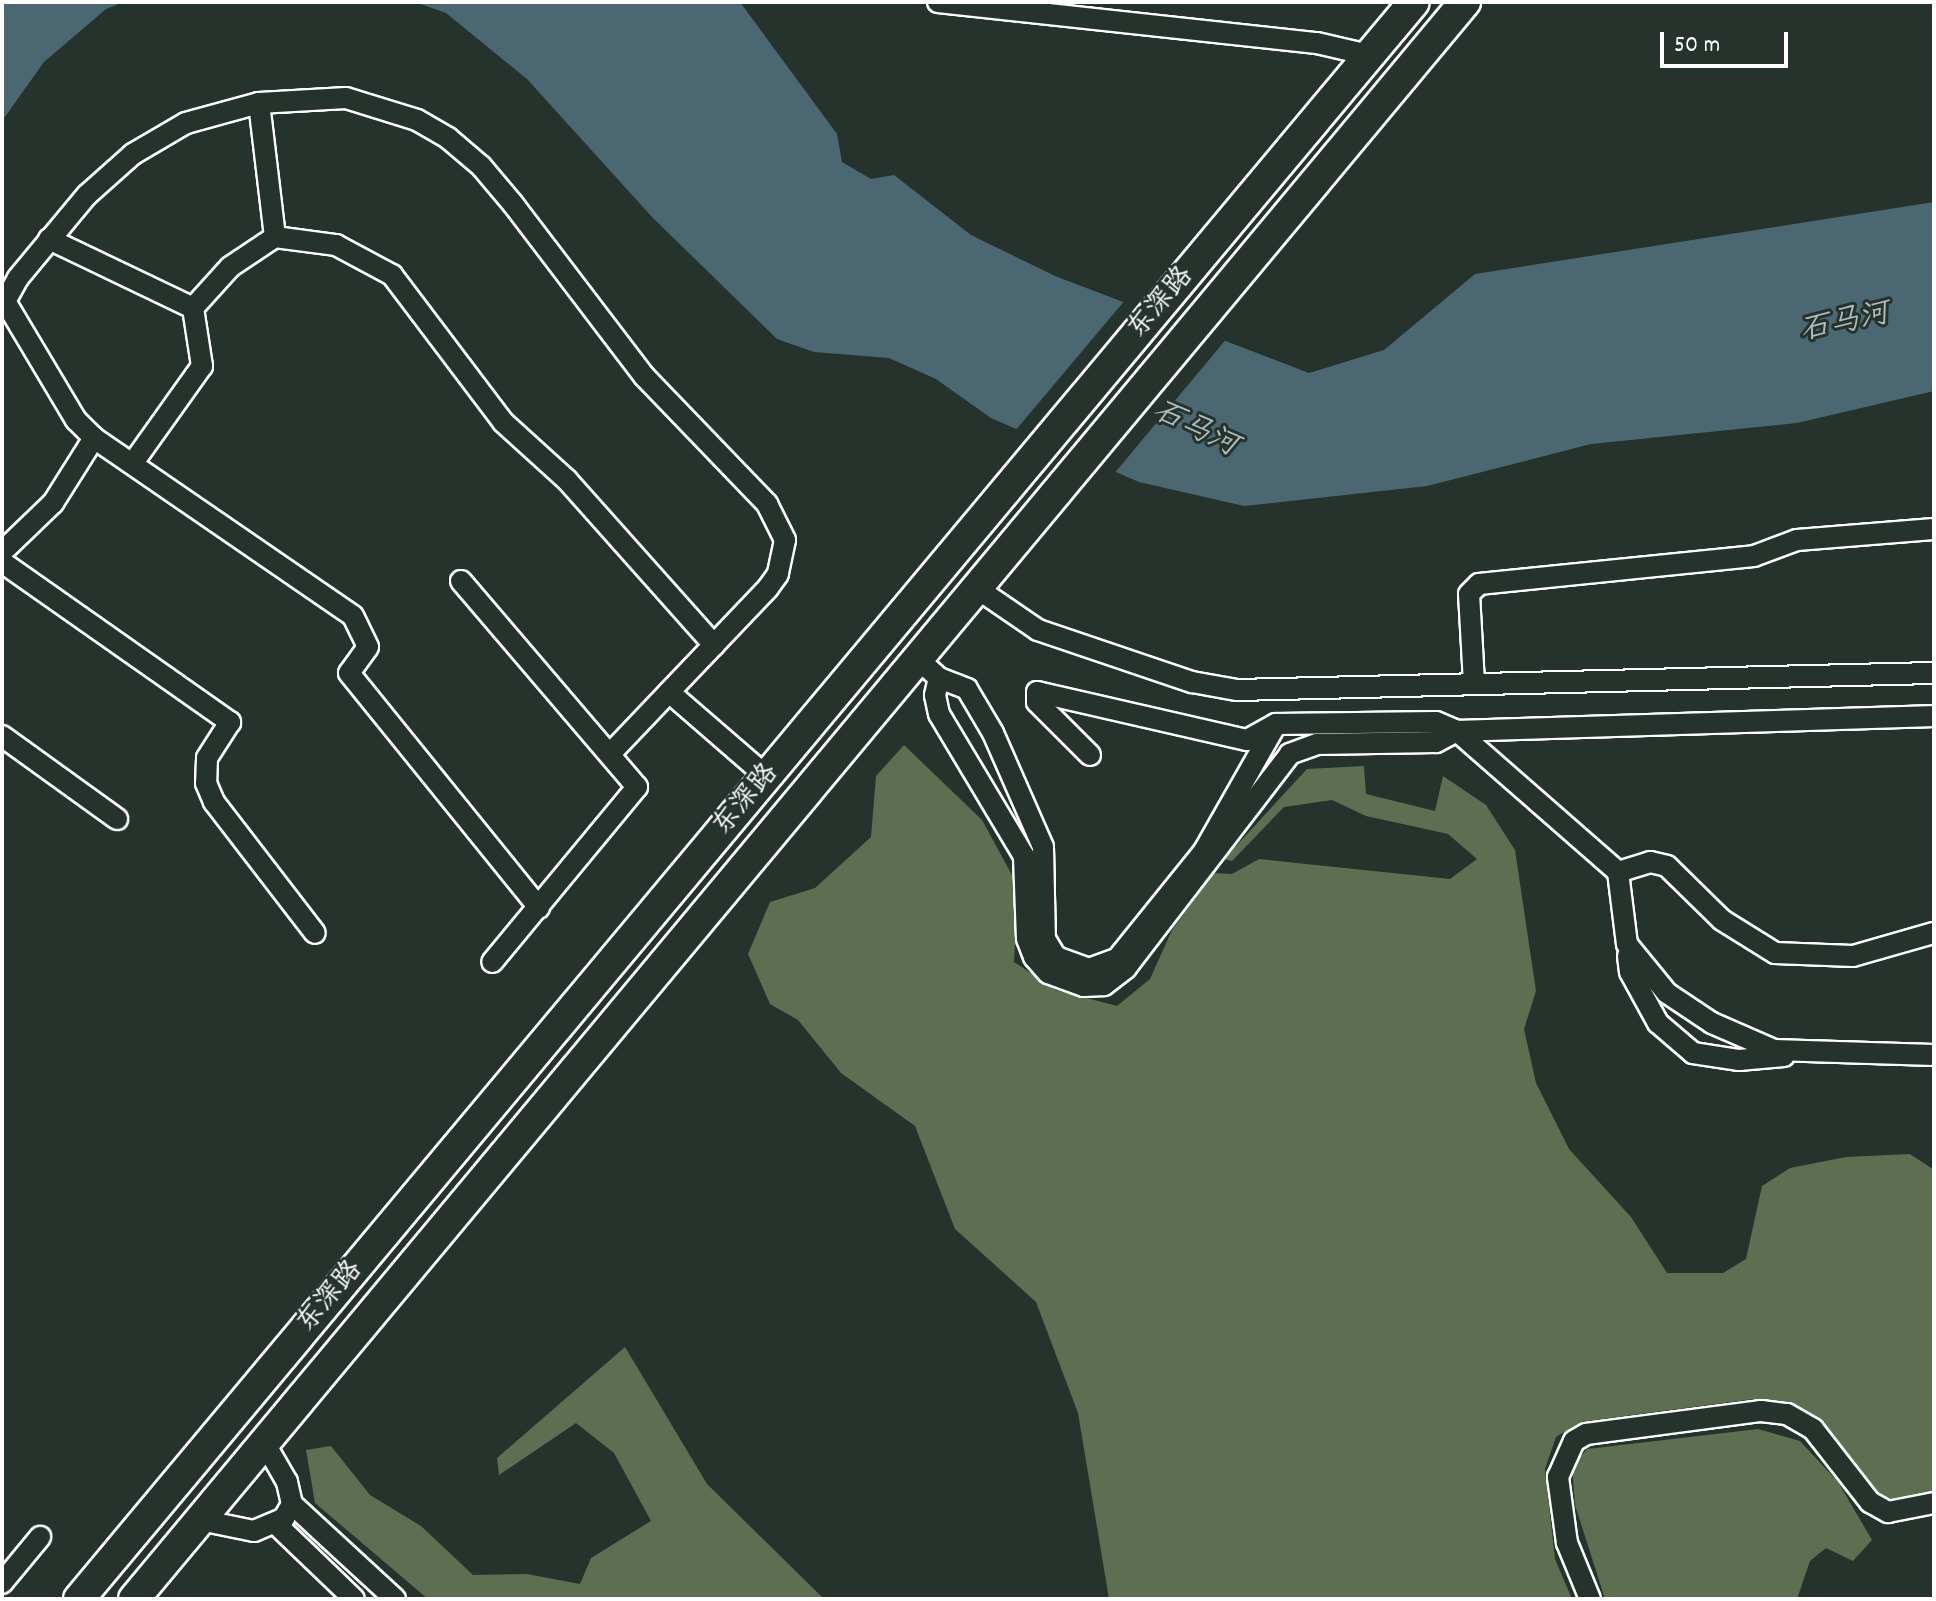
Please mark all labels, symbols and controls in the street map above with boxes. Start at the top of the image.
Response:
scale bar [1664,16,1792,66]
text: 50 m [1674,29,1720,63]
street label: 东深路 [1122,261,1202,347]
water label: 石马河 [1797,298,1893,352]
water label: 石马河 [1146,395,1242,467]
street label: 东深路 [707,758,787,844]
street label: 东深路 [291,1255,371,1341]

